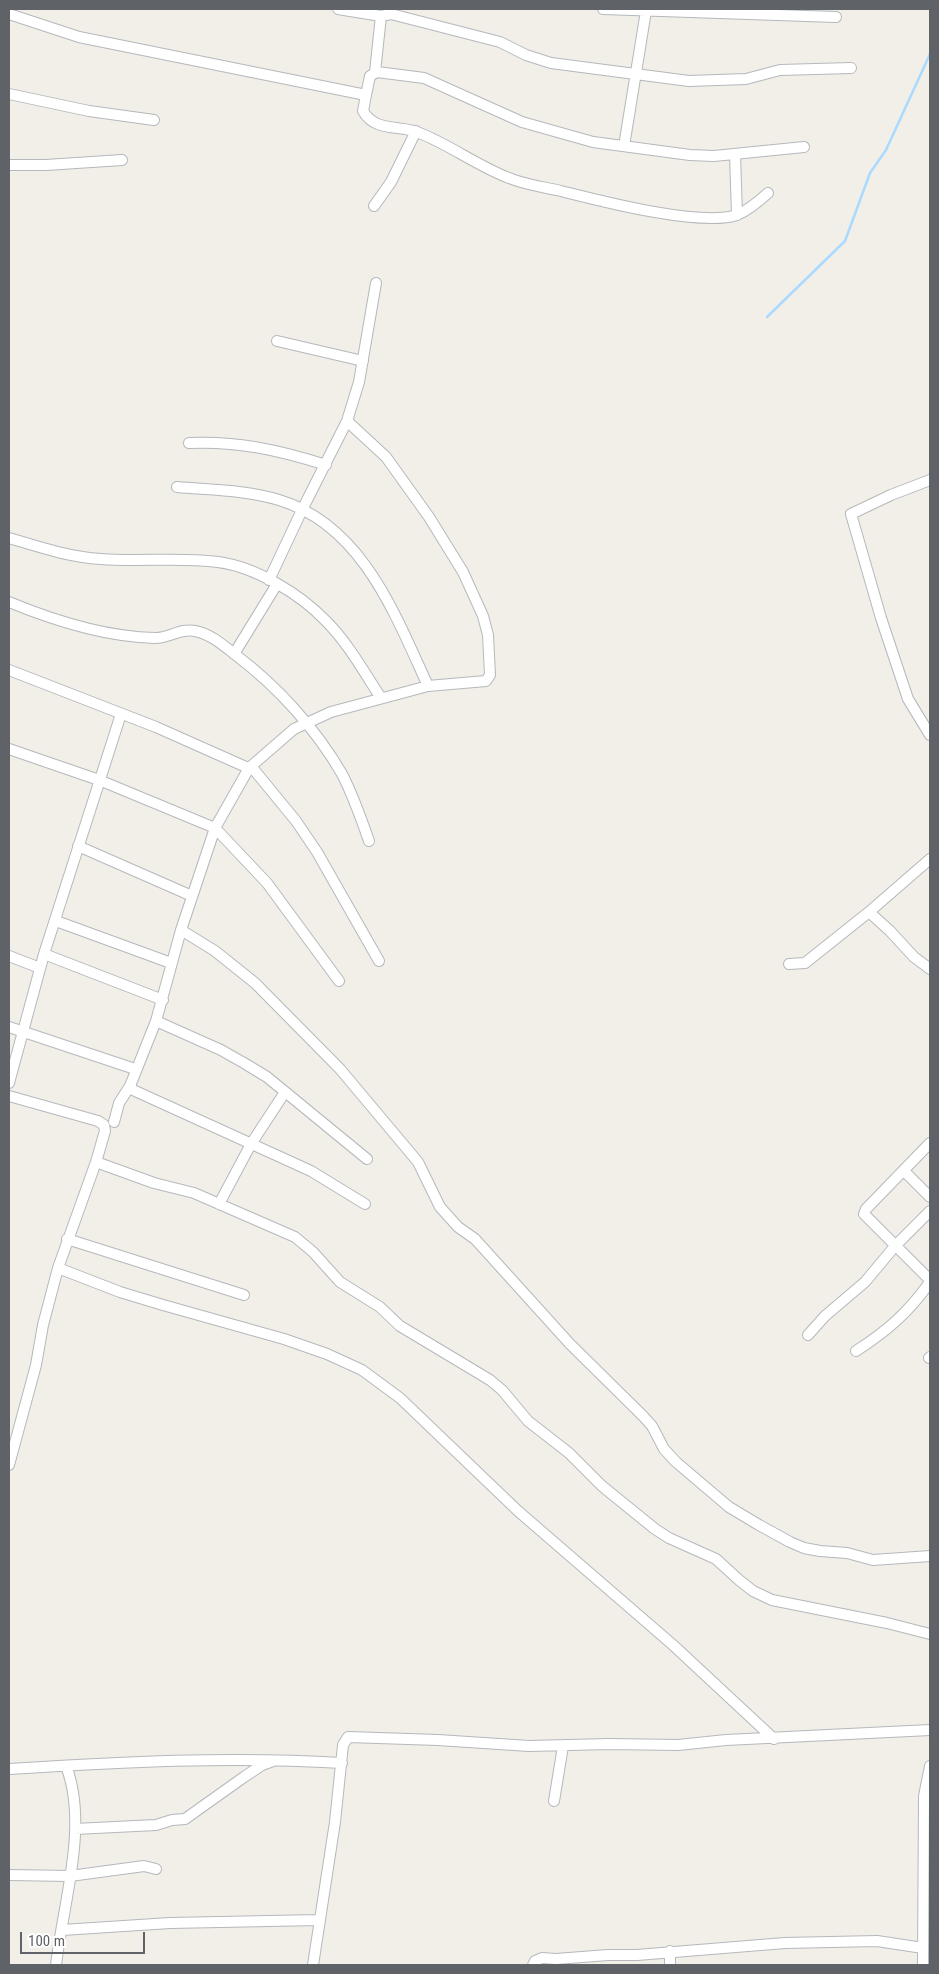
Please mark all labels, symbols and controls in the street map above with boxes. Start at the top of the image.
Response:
scale bar [22,1922,148,1954]
text: 100 m [28,1932,65,1950]

